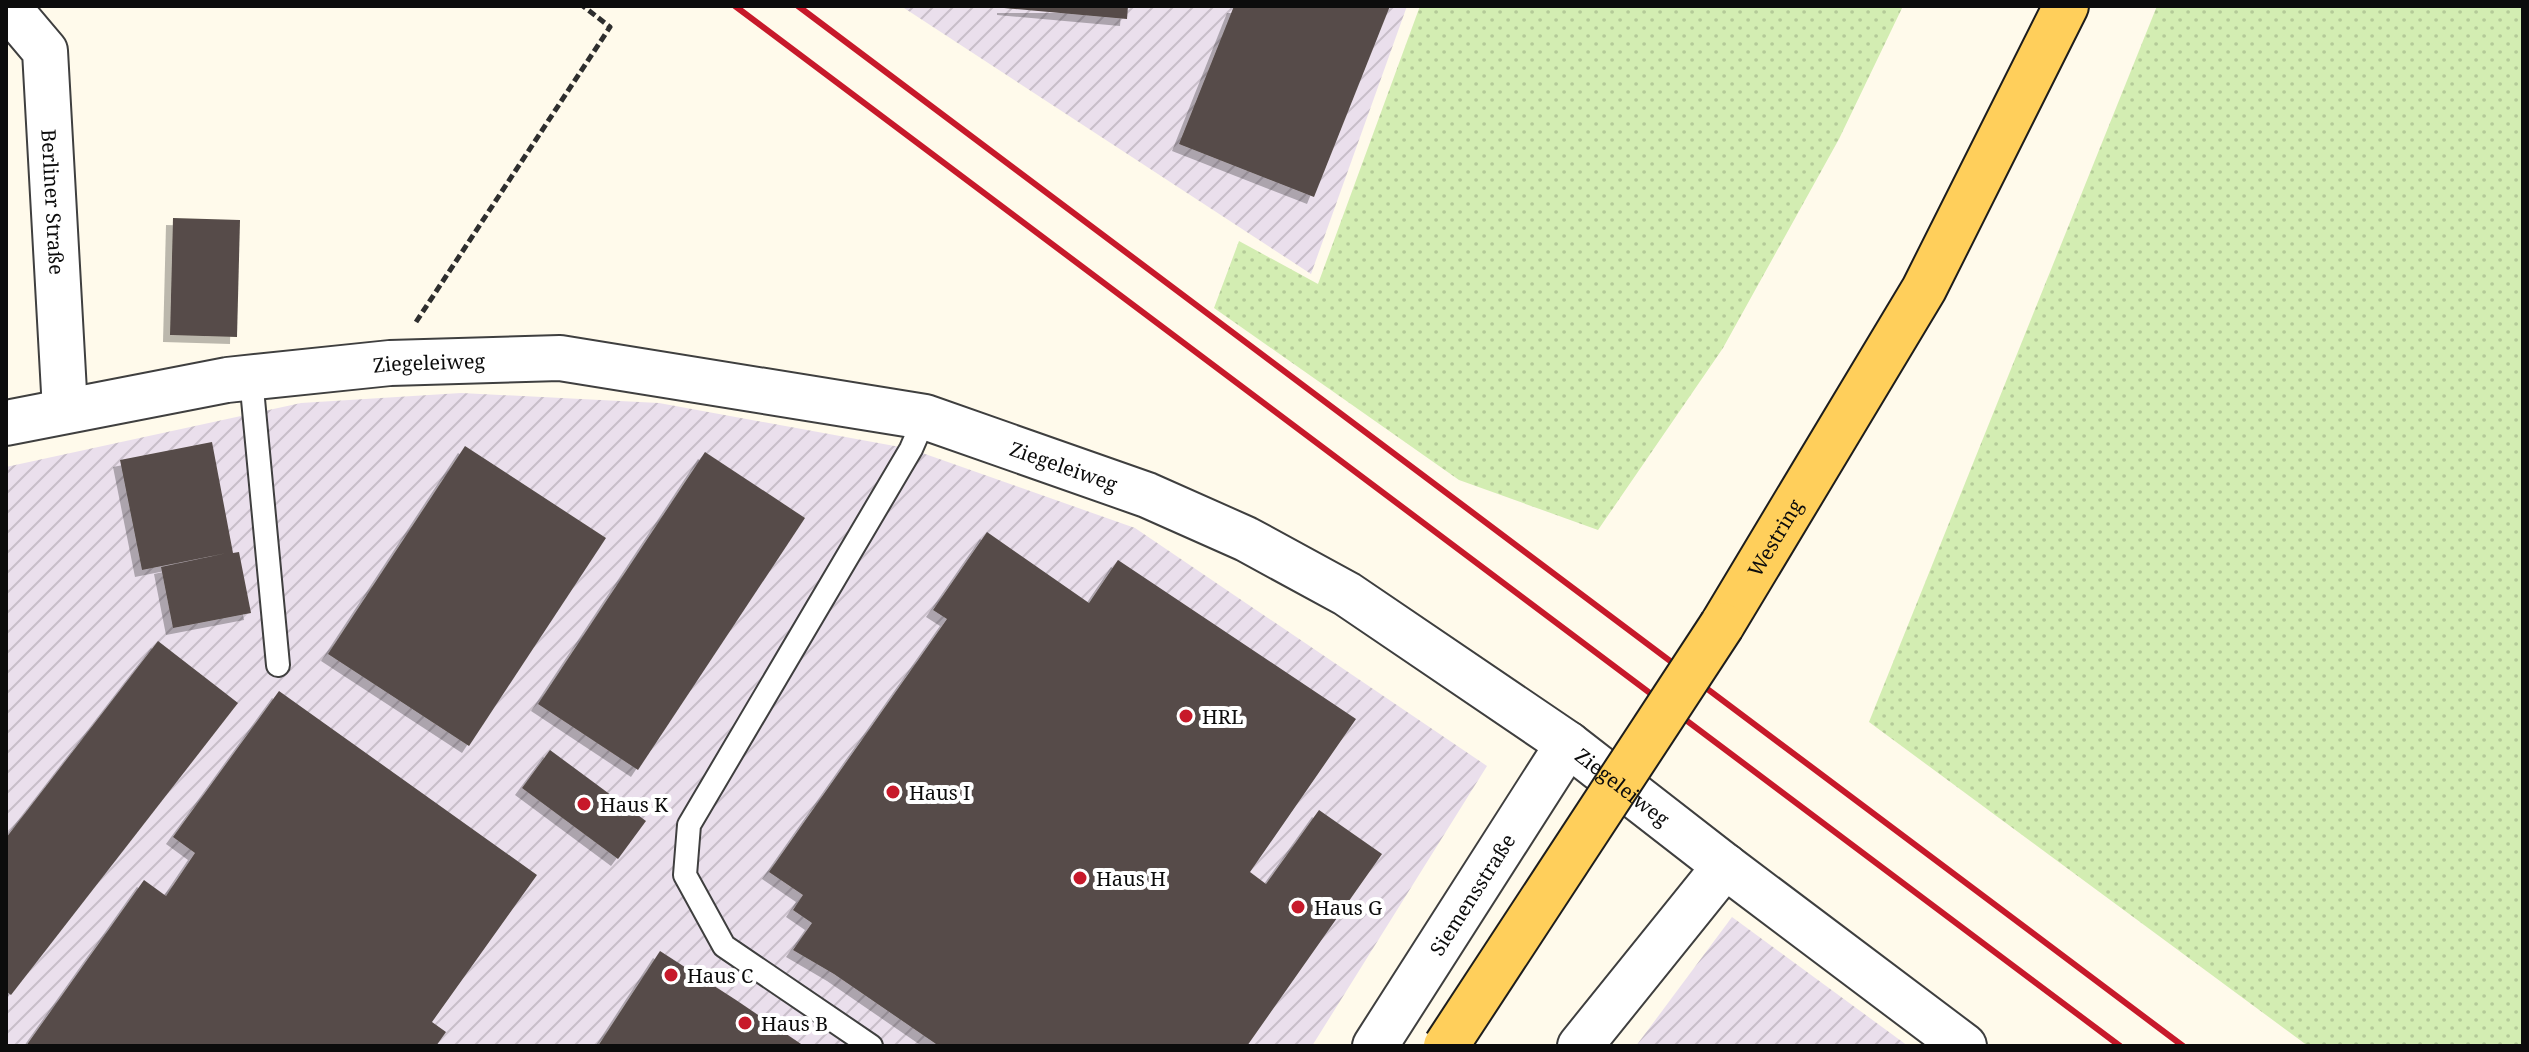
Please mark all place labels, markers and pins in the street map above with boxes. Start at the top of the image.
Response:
place label: HRL [1202,703,1243,730]
marker: HRL [1177,707,1195,725]
place label: Haus I [909,779,970,806]
marker: Haus I [884,783,902,801]
place label: Haus K [600,791,669,818]
marker: Haus K [575,795,593,813]
place label: Haus H [1096,865,1166,892]
marker: Haus H [1071,869,1089,887]
place label: Haus G [1314,894,1382,921]
marker: Haus G [1289,898,1307,916]
place label: Haus C [687,962,753,989]
marker: Haus C [662,966,680,984]
place label: Haus B [761,1010,828,1037]
marker: Haus B [736,1014,754,1032]

